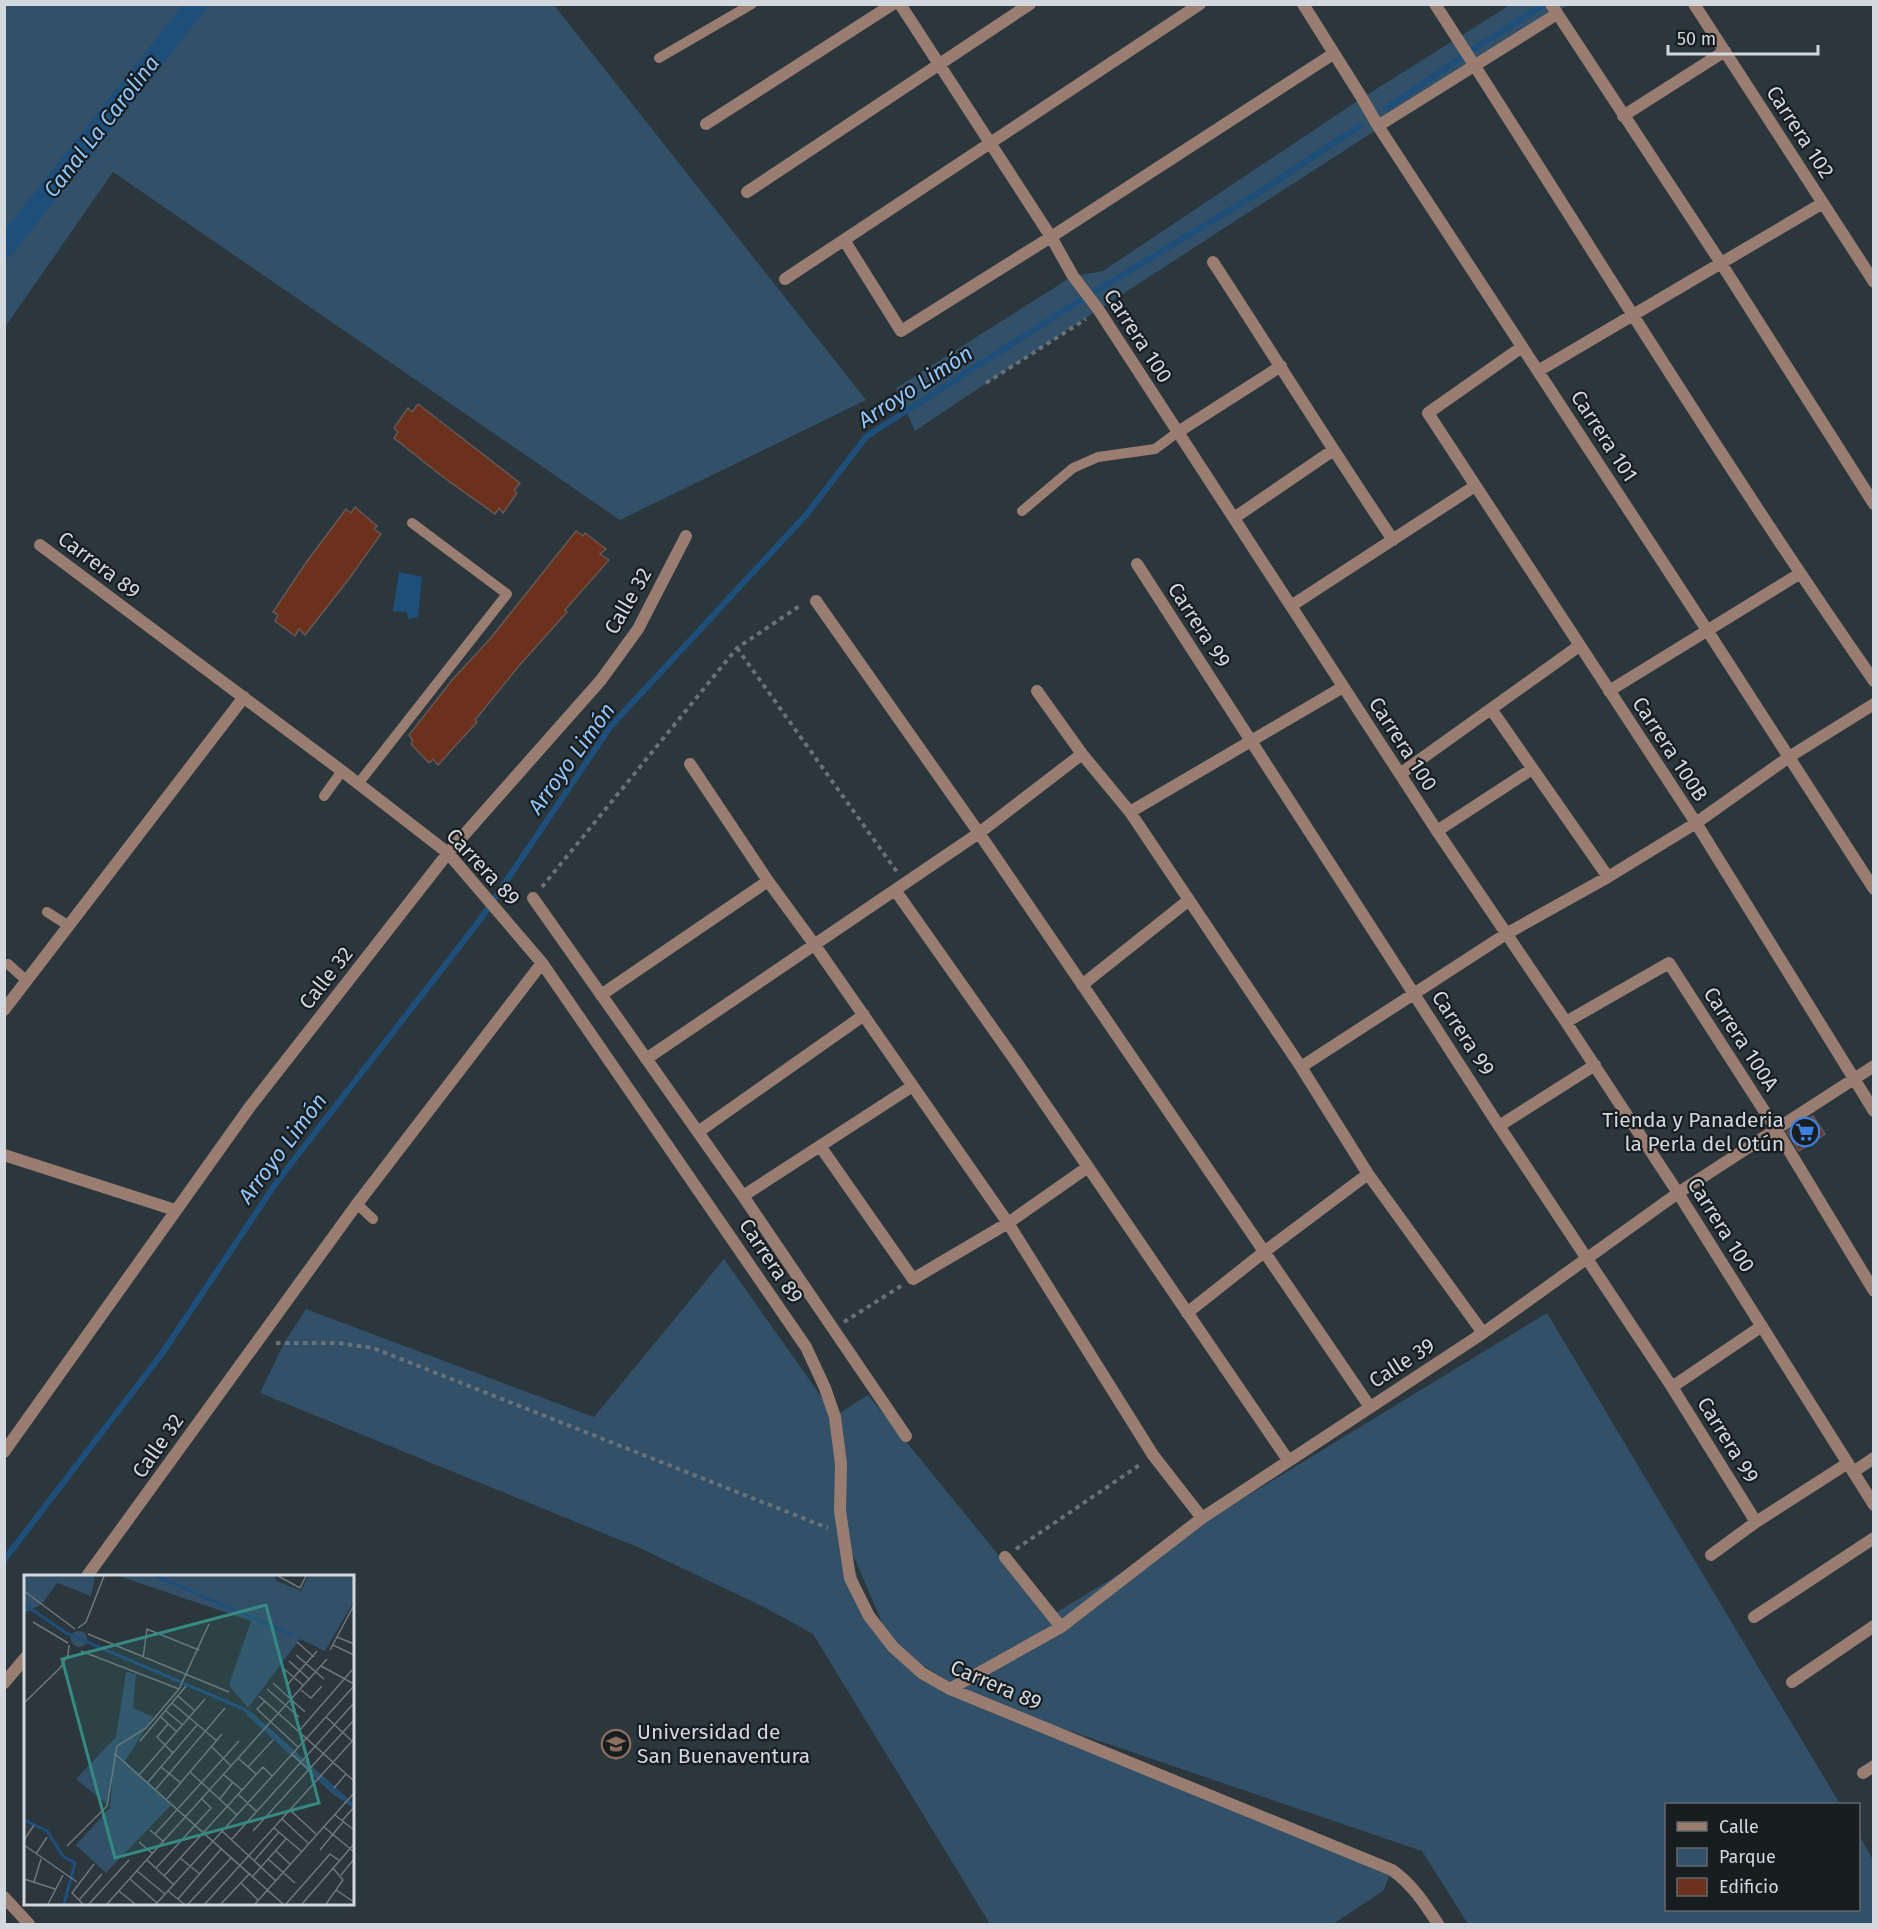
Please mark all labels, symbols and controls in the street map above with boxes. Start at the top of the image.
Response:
scale bar [1668,18,1818,56]
text: 50 m [1677,28,1716,50]
water label: Canal La Carolina [38,50,165,203]
street label: Carrera 102 [1760,81,1840,183]
street label: Carrera 100 [1098,284,1178,388]
water label: Arroyo Limón [852,339,978,434]
street label: Carrera 101 [1565,385,1643,487]
street label: Carrera 89 [53,526,145,604]
street label: Calle 32 [599,563,657,639]
street label: Carrera 99 [1162,577,1236,673]
street label: Carrera 100 [1363,692,1443,796]
street label: Carrera 100B [1627,692,1713,806]
water label: Arroyo Limón [521,697,621,820]
street label: Carrera 89 [441,823,525,911]
street label: Calle 32 [293,941,359,1015]
street label: Carrera 100A [1698,982,1784,1096]
street label: Carrera 99 [1426,985,1500,1081]
water label: Arroyo Limón [231,1088,333,1210]
place label: Tienda y Panaderia la Perla del Otún [1602,1107,1784,1157]
supermarket icon: Tienda y Panaderia la Perla del Otún [1789,1116,1821,1148]
street label: Carrera 100 [1682,1173,1760,1277]
street label: Carrera 89 [733,1214,809,1308]
street label: Calle 39 [1364,1332,1440,1394]
street label: Carrera 99 [1691,1392,1765,1488]
street label: Calle 32 [127,1409,189,1483]
inset map [24,1575,354,1905]
street label: Carrera 89 [946,1654,1046,1716]
place label: Universidad de San Buenaventura [637,1719,810,1769]
school or university icon: Universidad de San Buenaventura [600,1728,632,1760]
legend [1665,1803,1860,1911]
text: Calle [1719,1816,1759,1838]
text: Parque [1719,1846,1776,1868]
text: Edificio [1719,1876,1779,1898]

